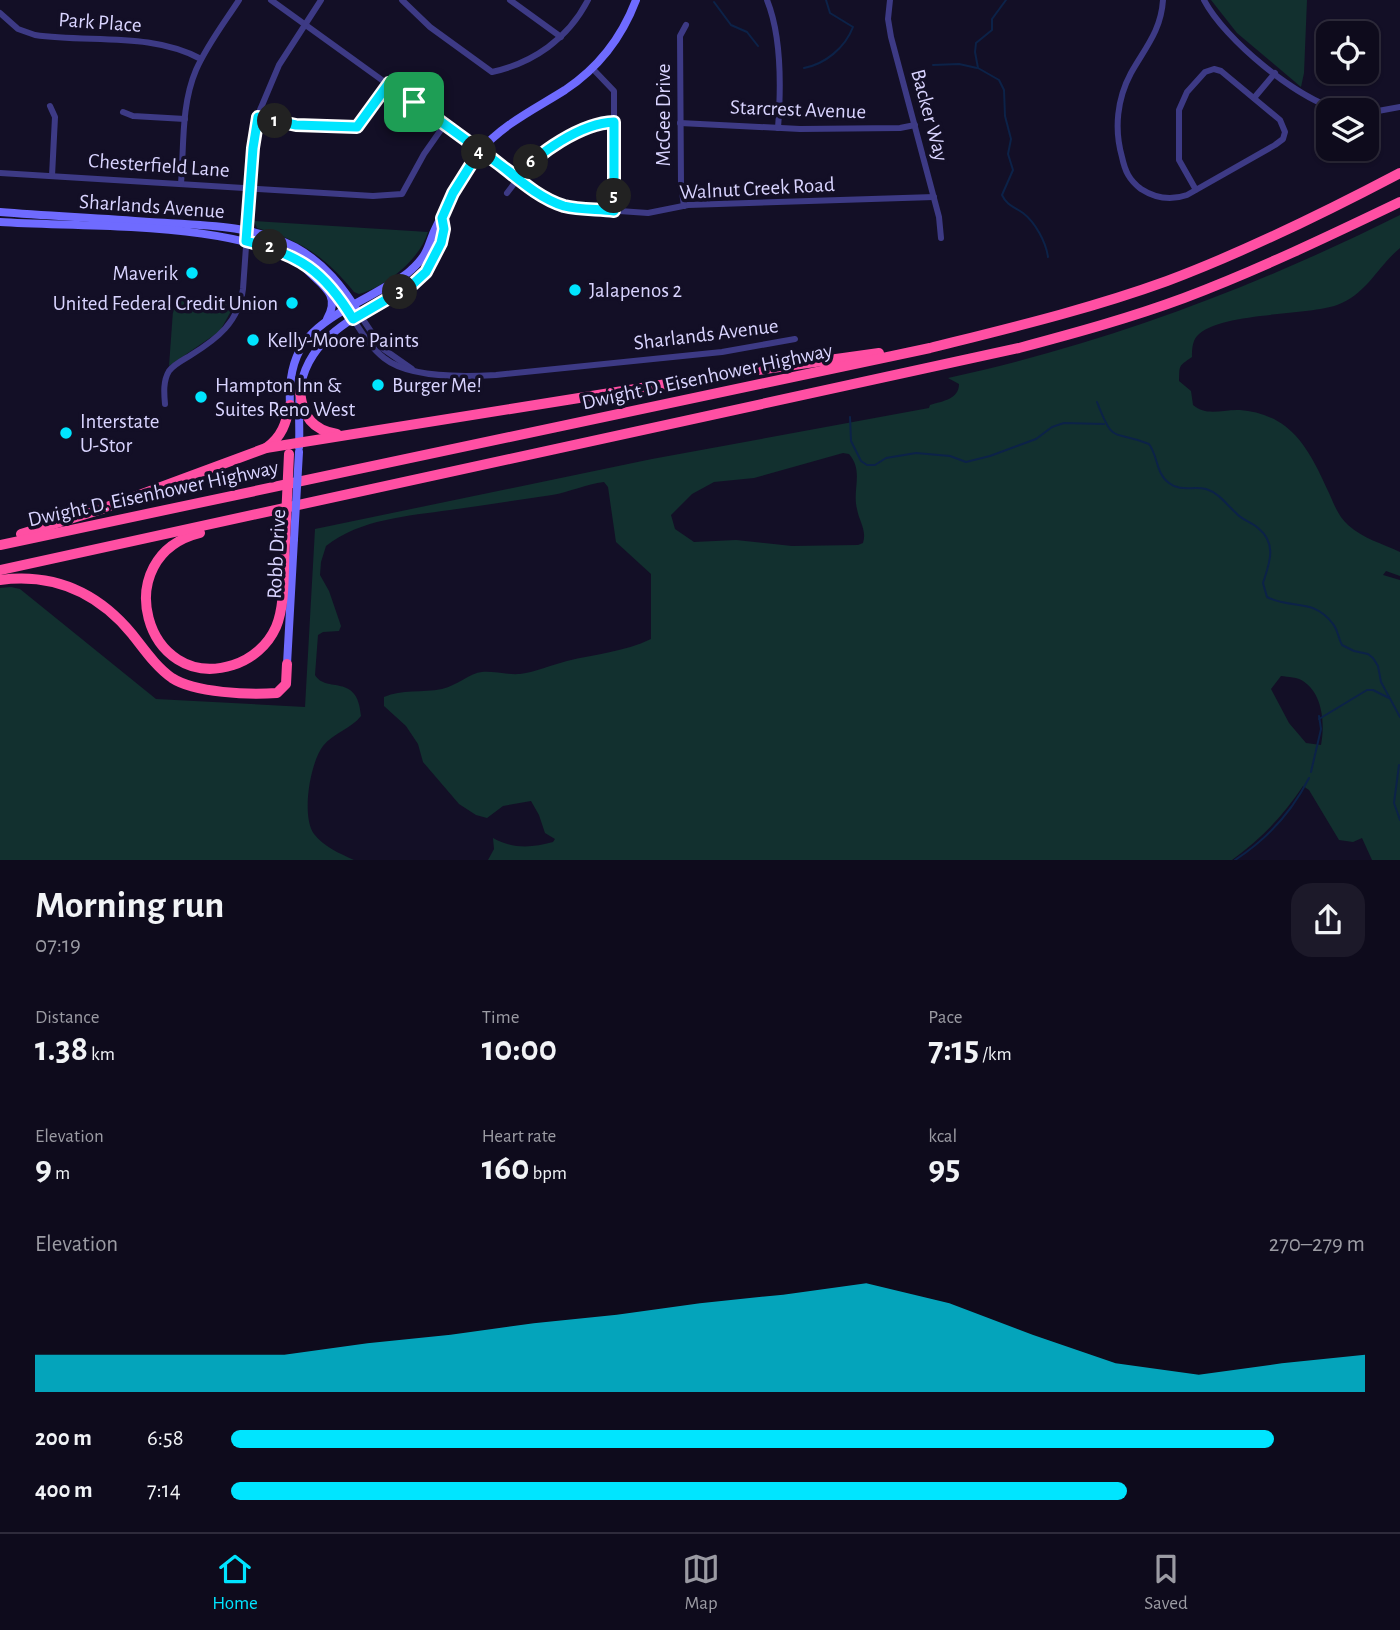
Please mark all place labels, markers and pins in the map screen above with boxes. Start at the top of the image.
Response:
pin [384,72,444,132]
pin: 1 [258,104,292,138]
pin: 4 [462,134,496,170]
pin: 6 [514,144,548,180]
pin: 5 [596,178,632,214]
pin: 2 [252,230,288,264]
place label: Maverik [113,263,178,284]
marker: Maverik [184,265,200,281]
pin: 3 [382,274,418,310]
place label: Jalapenos 2 [589,280,682,301]
marker: Jalapenos 2 [567,282,583,298]
place label: United Federal Credit Union [53,293,278,314]
marker: United Federal Credit Union [284,295,300,311]
place label: Kelly-Moore Paints [267,330,419,351]
marker: Kelly-Moore Paints [245,332,261,348]
place label: Hampton Inn & Suites Reno West [215,375,355,420]
place label: Burger Me! [392,375,482,396]
marker: Burger Me! [370,377,386,393]
marker: Hampton Inn & Suites Reno West [193,389,209,405]
place label: Interstate U-Stor [80,411,159,456]
marker: Interstate U-Stor [58,425,74,441]

